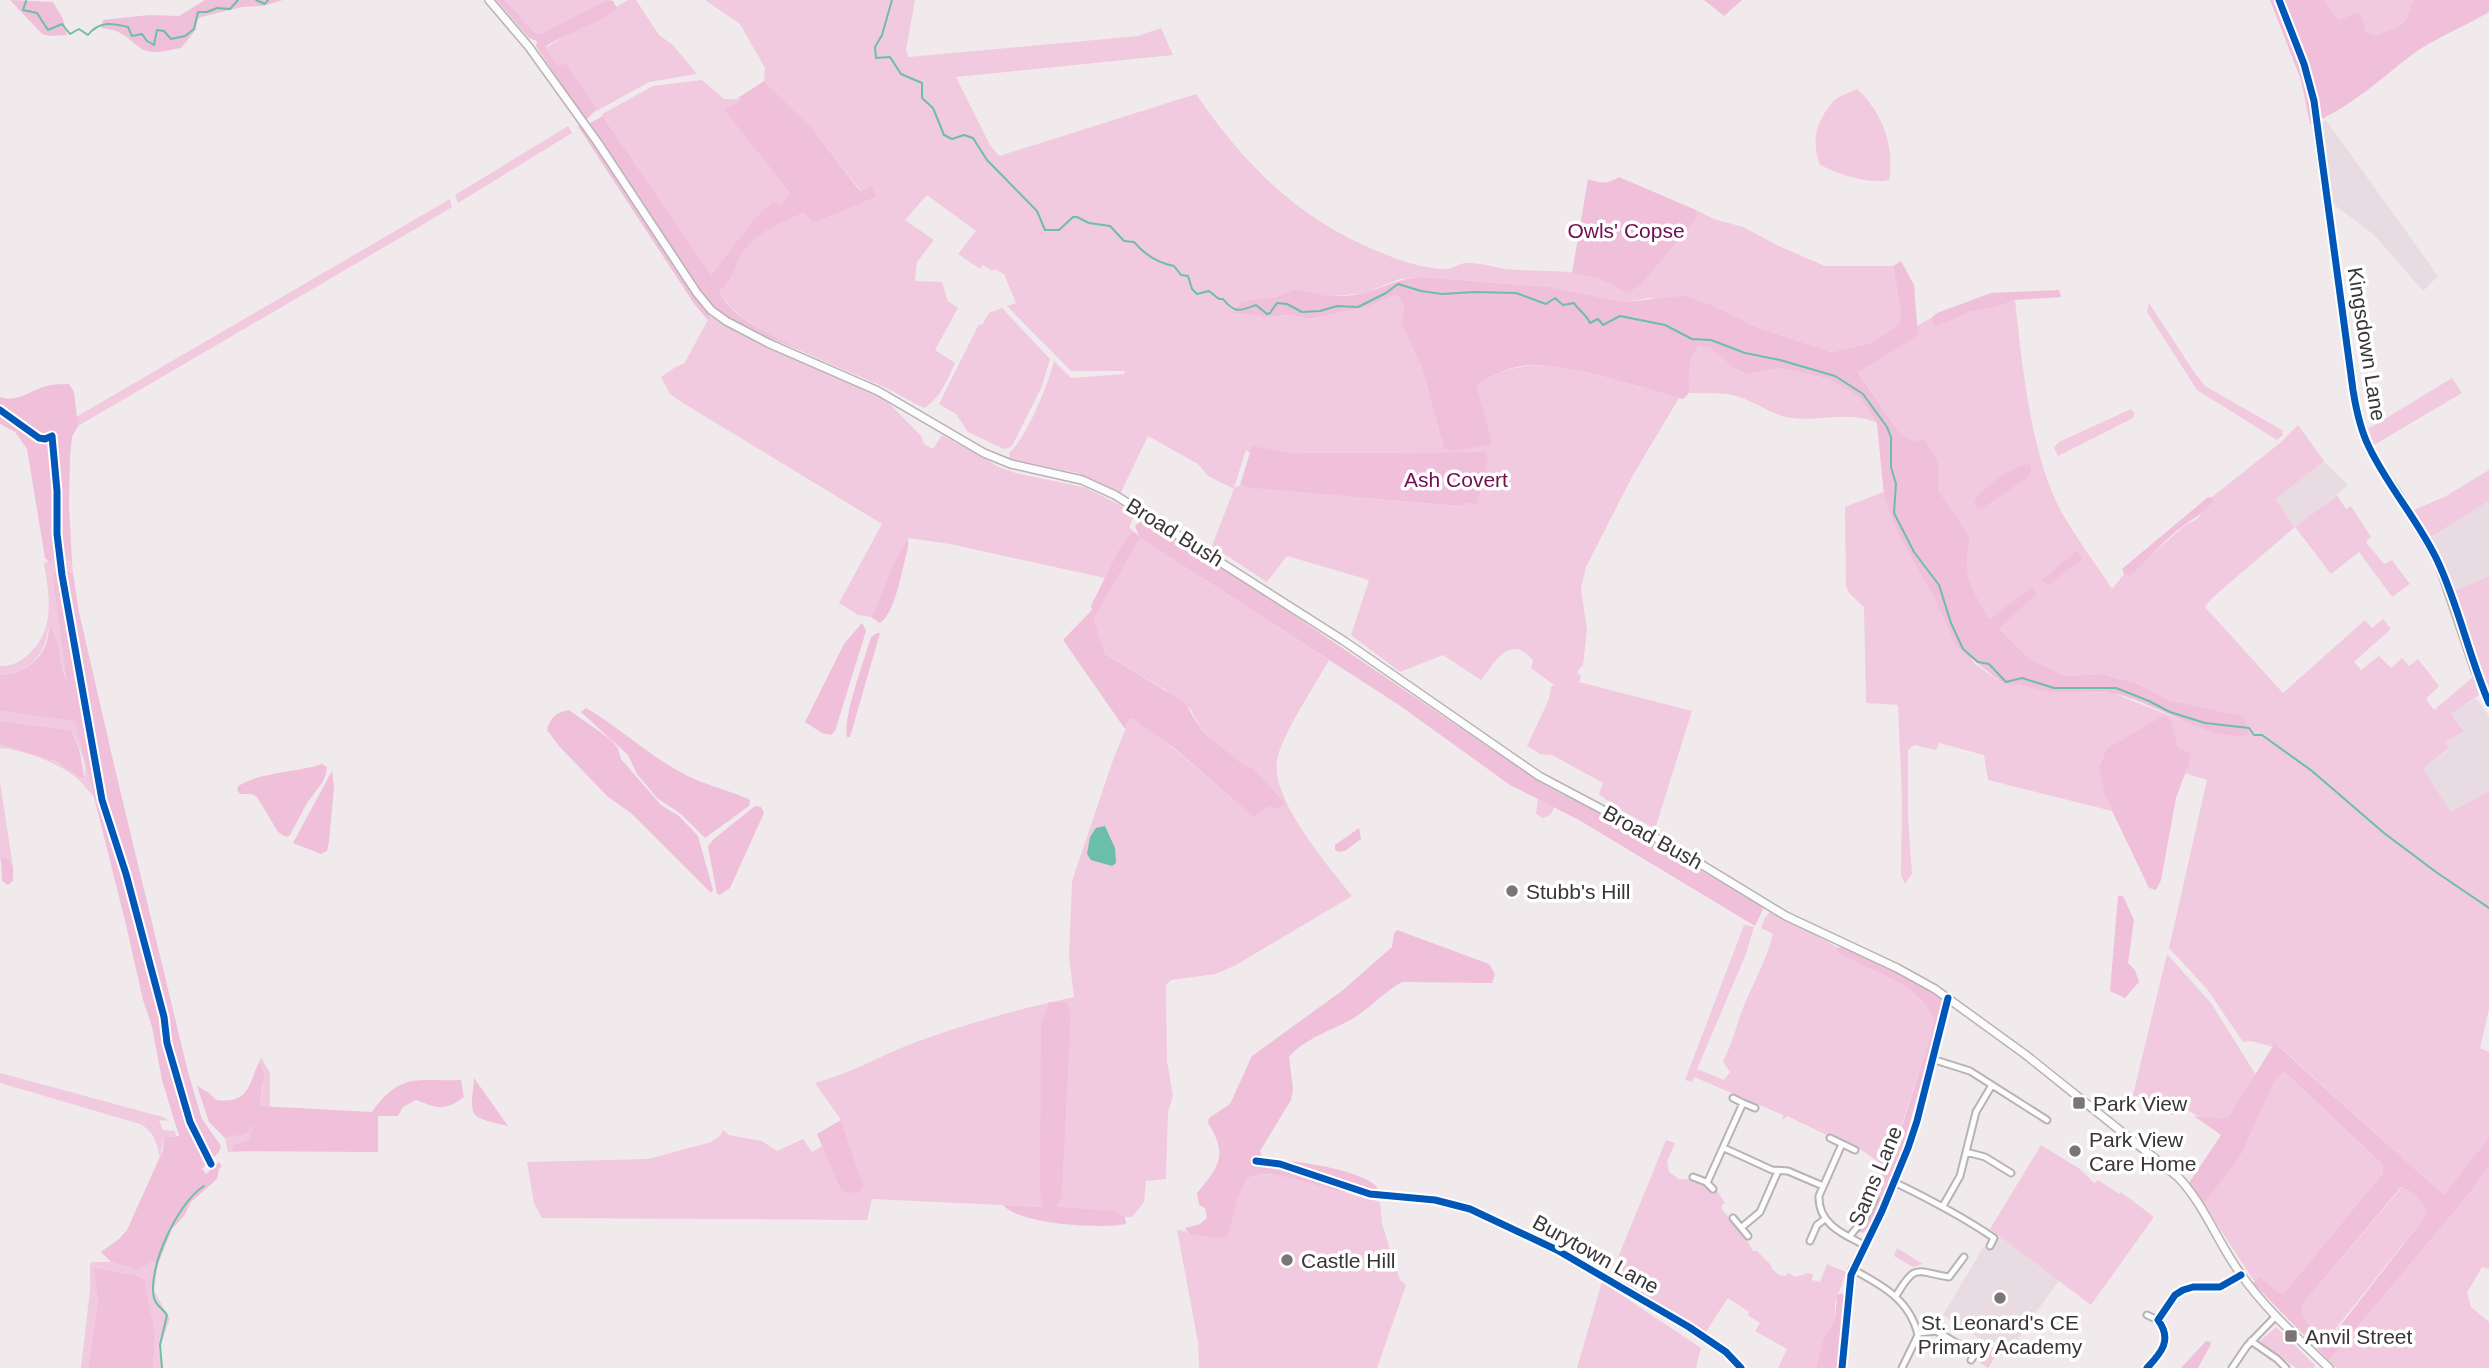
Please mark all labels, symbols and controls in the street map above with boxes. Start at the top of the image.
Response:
park label: Owls' Copse [1567,219,1685,242]
street label: Kingsdown Lane [2343,266,2391,422]
park label: Ash Covert [1404,468,1508,491]
street label: Broad Bush [1122,493,1228,571]
street label: Broad Bush [1599,800,1707,874]
place label: Stubb's Hill [1526,880,1630,903]
marker: Stubb's Hill [1504,883,1520,899]
place label: Park View [2093,1092,2188,1115]
marker: Park View [2071,1095,2087,1111]
street label: Sams Lane [1844,1123,1906,1229]
place label: Park View Care Home [2089,1128,2196,1175]
marker: Park View Care Home [2067,1143,2083,1159]
street label: Burytown Lane [1529,1210,1663,1298]
place label: Castle Hill [1301,1249,1396,1272]
marker: Castle Hill [1279,1252,1295,1268]
marker: St. Leonard's CE Primary Academy [1992,1290,2008,1306]
place label: St. Leonard's CE Primary Academy [1918,1311,2083,1358]
place label: Anvil Street [2305,1325,2413,1348]
marker: Anvil Street [2283,1328,2299,1344]

